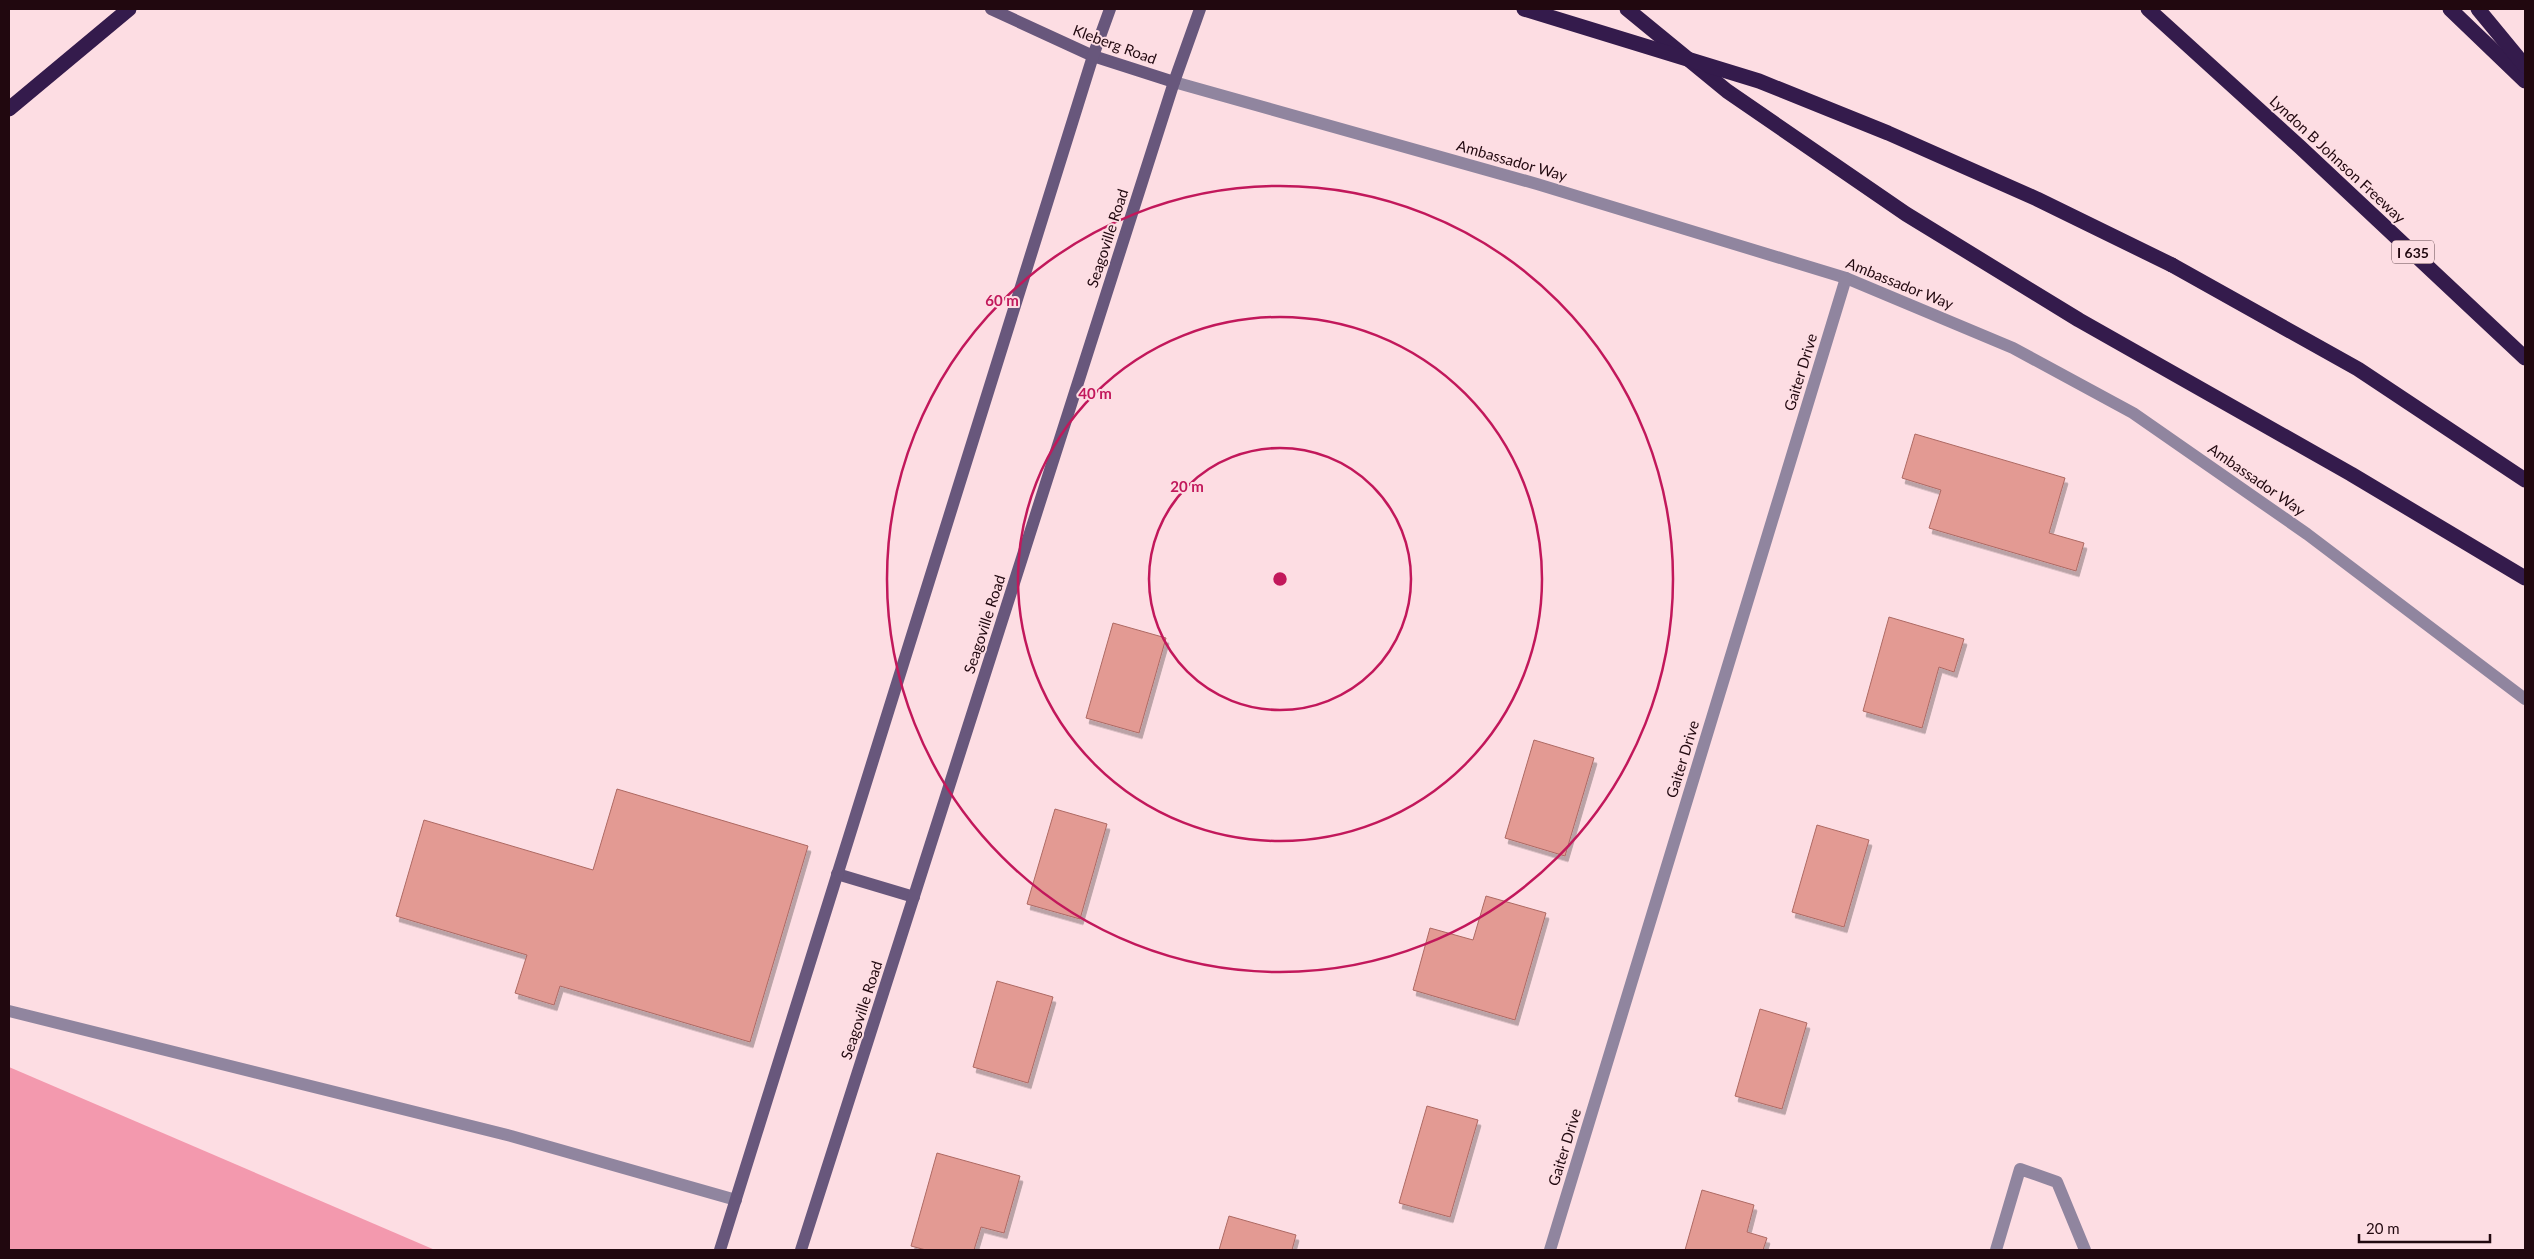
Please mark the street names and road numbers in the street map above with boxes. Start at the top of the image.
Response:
street label: Kleberg Road [1071,21,1159,67]
street label: Lyndon B Johnson Freeway [2267,92,2410,227]
street label: Ambassador Way [1455,136,1570,184]
street label: Seagoville Road [1083,186,1131,290]
road number: I 635 [2392,240,2434,264]
street label: Ambassador Way [1844,253,1957,313]
street label: Gaiter Drive [1780,331,1820,413]
street label: Ambassador Way [2205,439,2309,519]
street label: Seagoville Road [960,572,1008,676]
street label: Gaiter Drive [1662,718,1702,800]
street label: Seagoville Road [837,958,885,1062]
street label: Gaiter Drive [1544,1106,1584,1188]

